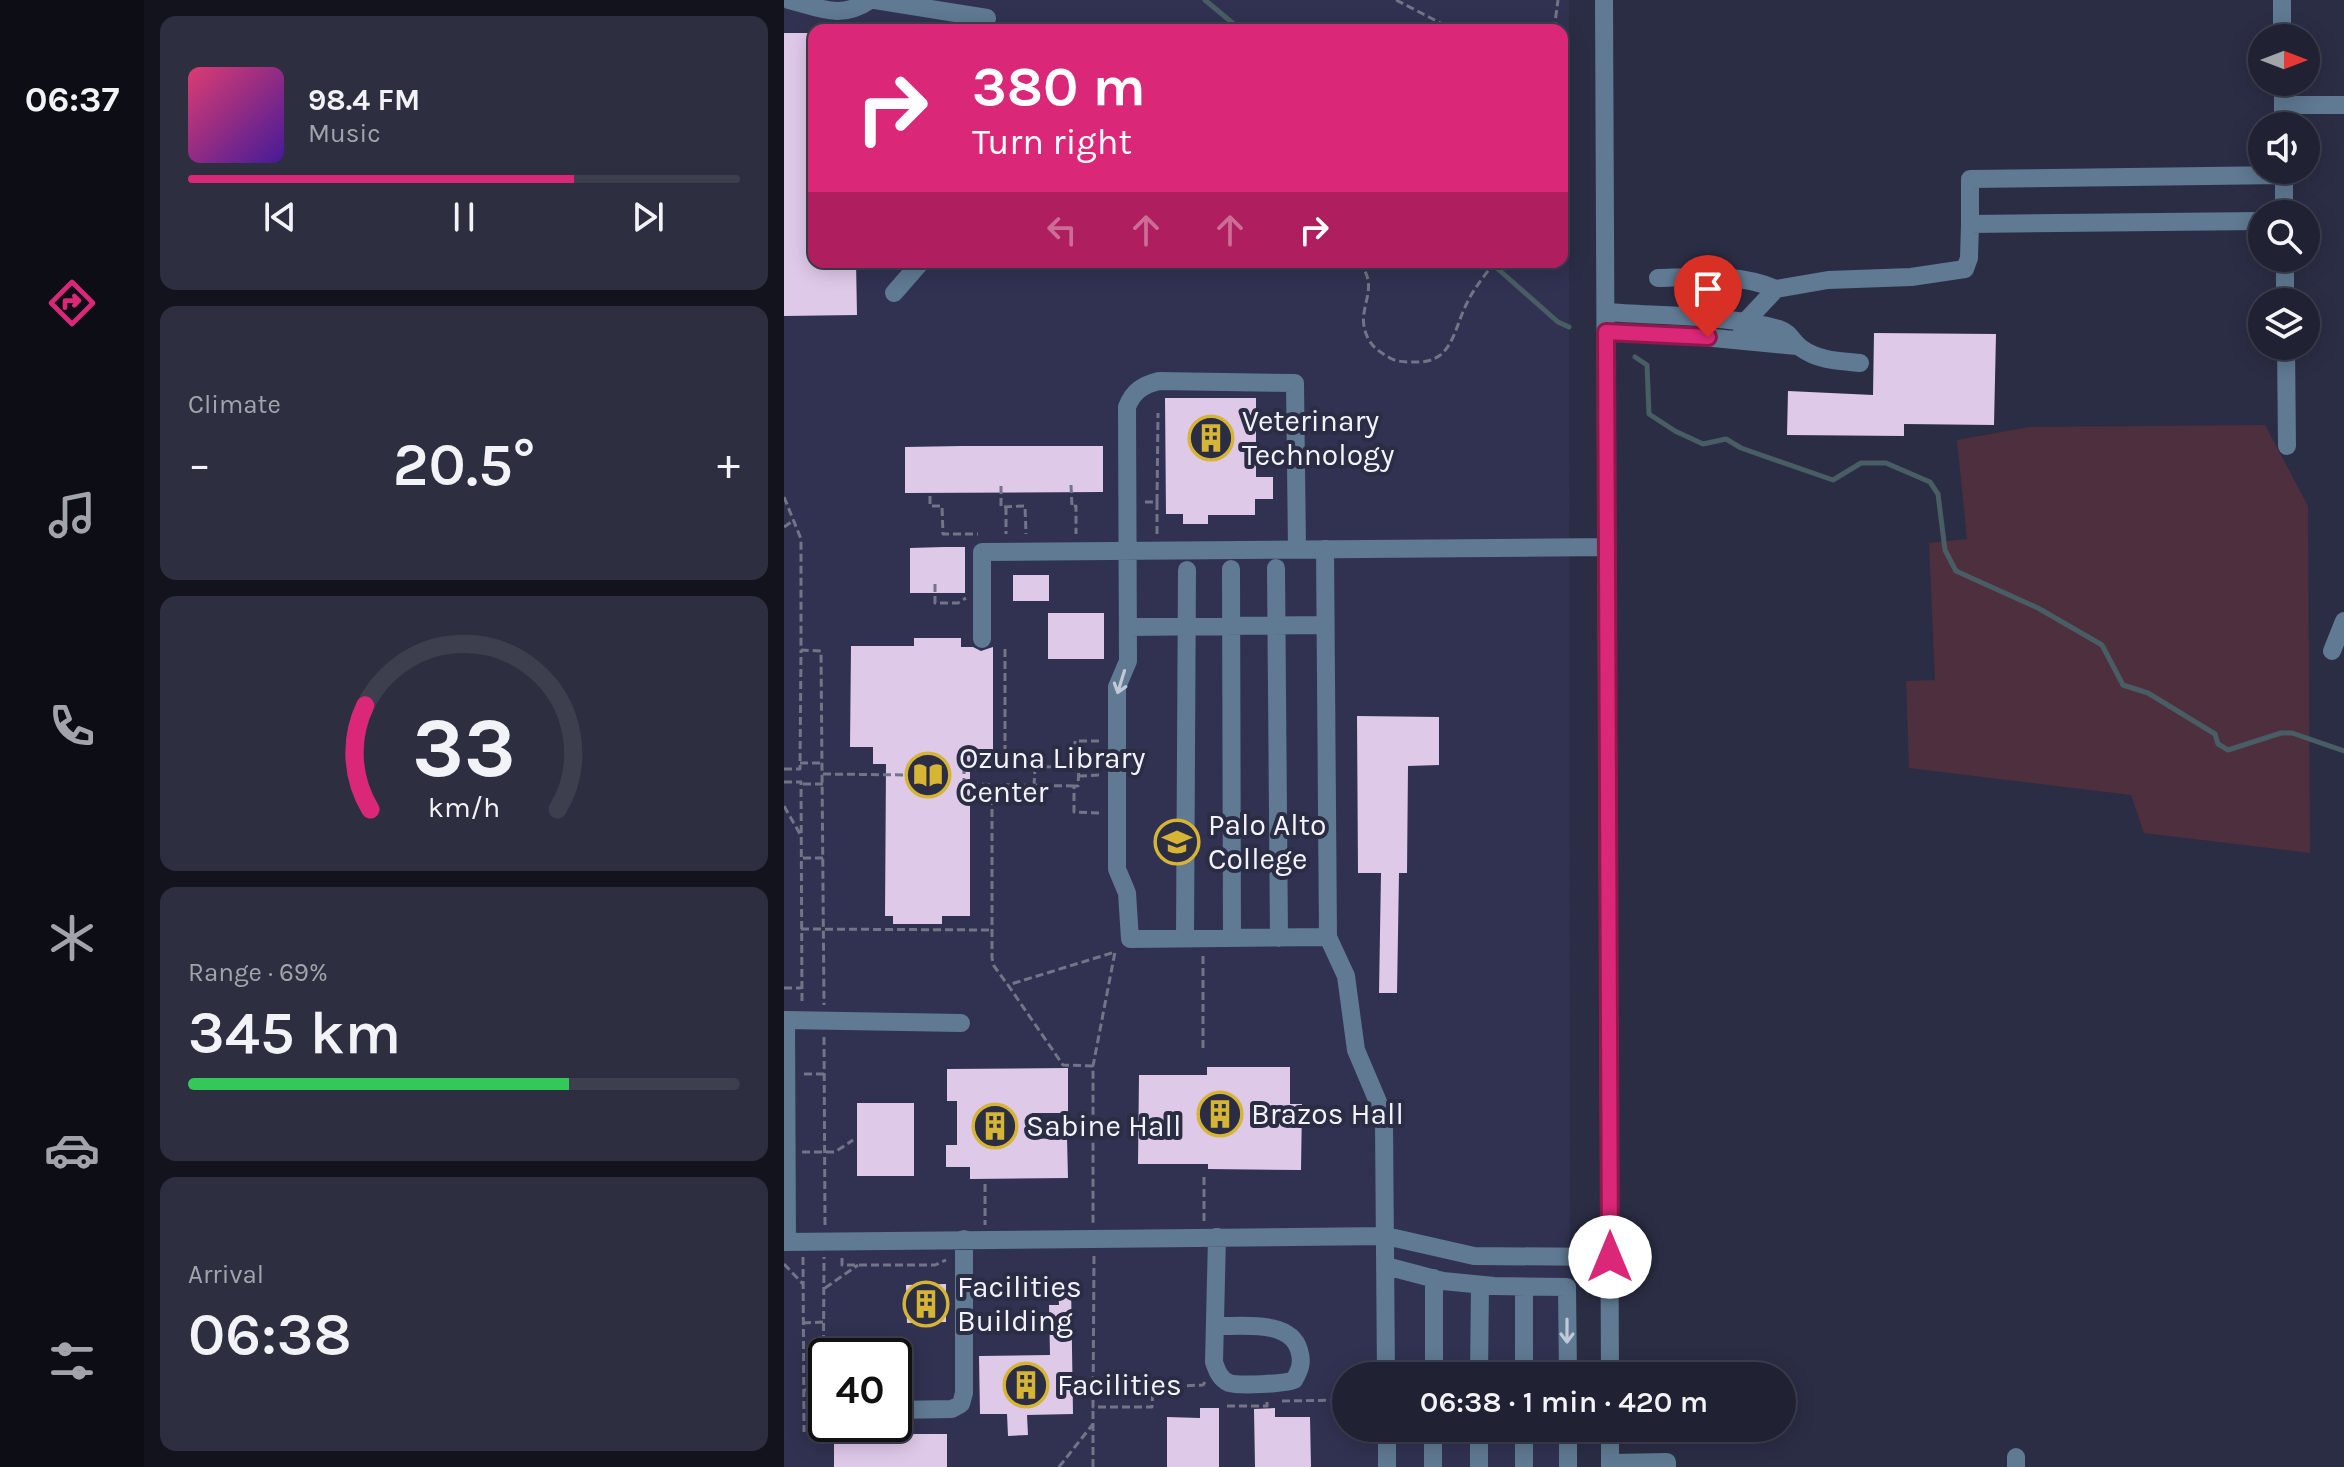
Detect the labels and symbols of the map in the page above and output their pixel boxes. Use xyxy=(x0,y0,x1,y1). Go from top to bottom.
north arrow xyxy=(2248,24,2320,96)
pin xyxy=(1674,255,1742,337)
place label: Veterinary Technology xyxy=(1242,403,1394,473)
building icon: Veterinary Technology xyxy=(1187,414,1235,462)
one-way arrow xyxy=(1113,669,1127,694)
place label: Ozuna Library Center xyxy=(959,740,1145,810)
library icon: Ozuna Library Center xyxy=(904,751,952,799)
place label: Palo Alto College xyxy=(1208,807,1326,877)
school or university icon: Palo Alto College xyxy=(1153,818,1201,866)
building icon: Brazos Hall xyxy=(1196,1090,1244,1138)
place label: Brazos Hall xyxy=(1251,1096,1404,1132)
building icon: Sabine Hall xyxy=(971,1102,1019,1150)
place label: Sabine Hall xyxy=(1026,1108,1181,1144)
position arrow xyxy=(1568,1215,1652,1299)
place label: Facilities Building xyxy=(957,1269,1082,1339)
building icon: Facilities Building xyxy=(902,1280,950,1328)
one-way arrow xyxy=(1559,1317,1575,1344)
speed limit sign: 40 xyxy=(808,1338,912,1442)
building icon: Facilities xyxy=(1002,1361,1050,1409)
place label: Facilities xyxy=(1057,1367,1182,1403)

